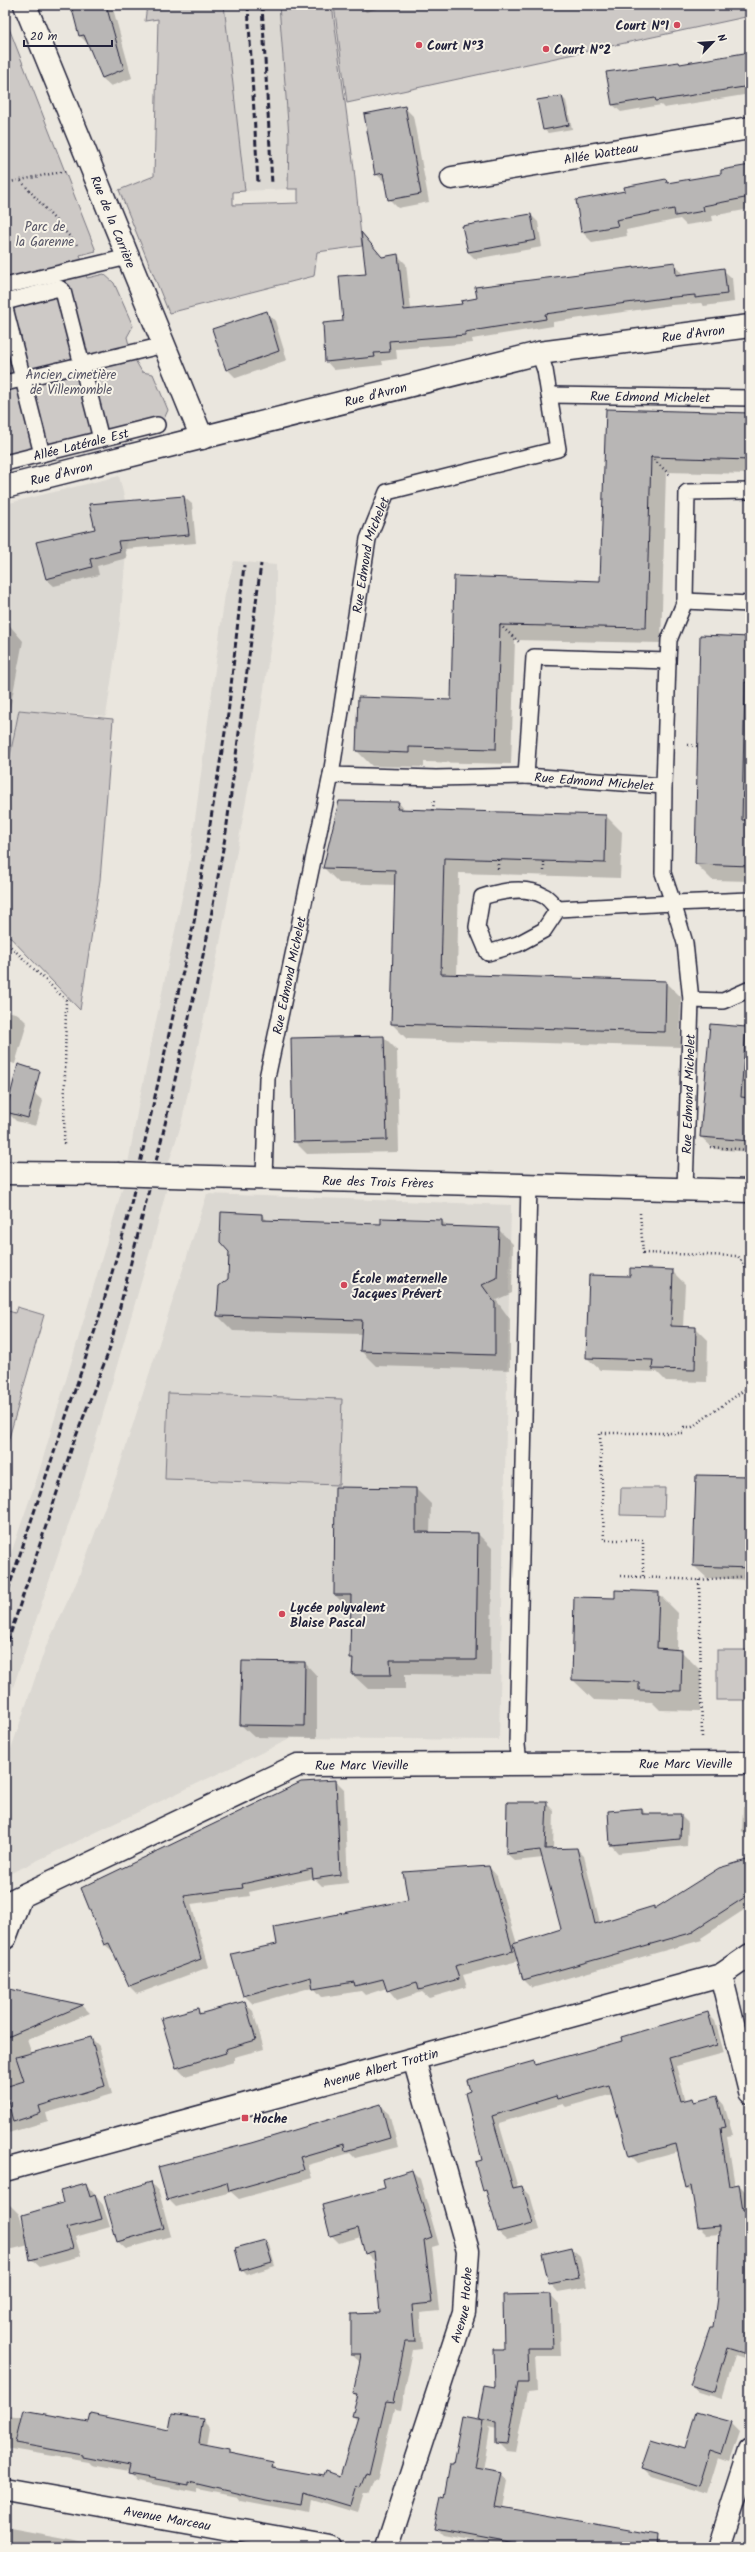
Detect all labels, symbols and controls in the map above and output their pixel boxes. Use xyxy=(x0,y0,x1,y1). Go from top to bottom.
place label: Court N°1 xyxy=(616,16,669,37)
marker: Court N°1 xyxy=(672,20,682,30)
scale bar xyxy=(24,22,112,48)
north arrow xyxy=(693,22,733,62)
text: 20 m xyxy=(30,27,58,46)
text: N xyxy=(712,31,731,45)
place label: Court N°3 xyxy=(427,36,484,57)
marker: Court N°3 xyxy=(414,40,424,50)
place label: Court N°2 xyxy=(554,40,612,61)
marker: Court N°2 xyxy=(541,44,551,54)
street label: Allée Watteau xyxy=(562,138,641,171)
street label: Rue de la Carrière xyxy=(84,173,141,272)
park label: Parc de la Garenne xyxy=(16,217,74,253)
street label: Rue d'Avron xyxy=(660,320,726,349)
park label: Ancien cimetière de Villemomble xyxy=(26,365,117,401)
street label: Rue d'Avron xyxy=(342,378,409,413)
street label: Rue Edmond Michelet xyxy=(590,387,711,409)
street label: Allée Latérale Est xyxy=(31,423,132,468)
street label: Rue d'Avron xyxy=(28,456,95,492)
street label: Rue Edmond Michelet xyxy=(347,493,396,615)
street label: Rue Edmond Michelet xyxy=(534,768,656,797)
street label: Rue Edmond Michelet xyxy=(267,914,313,1037)
street label: Rue Edmond Michelet xyxy=(677,1033,702,1154)
street label: Rue des Trois Frères xyxy=(322,1171,434,1195)
place label: École maternelle Jacques Prévert xyxy=(352,1269,448,1305)
marker: École maternelle Jacques Prévert xyxy=(339,1280,349,1290)
place label: Lycée polyvalent Blaise Pascal xyxy=(290,1598,386,1634)
marker: Lycée polyvalent Blaise Pascal xyxy=(277,1609,287,1619)
street label: Rue Marc Vieville xyxy=(639,1754,733,1775)
street label: Rue Marc Vieville xyxy=(315,1756,409,1777)
street label: Avenue Albert Trottin xyxy=(320,2043,441,2095)
place label: Hoche xyxy=(253,2109,288,2130)
marker: Hoche xyxy=(240,2113,250,2123)
street label: Avenue Hoche xyxy=(446,2266,479,2346)
street label: Avenue Marceau xyxy=(122,2501,213,2538)

